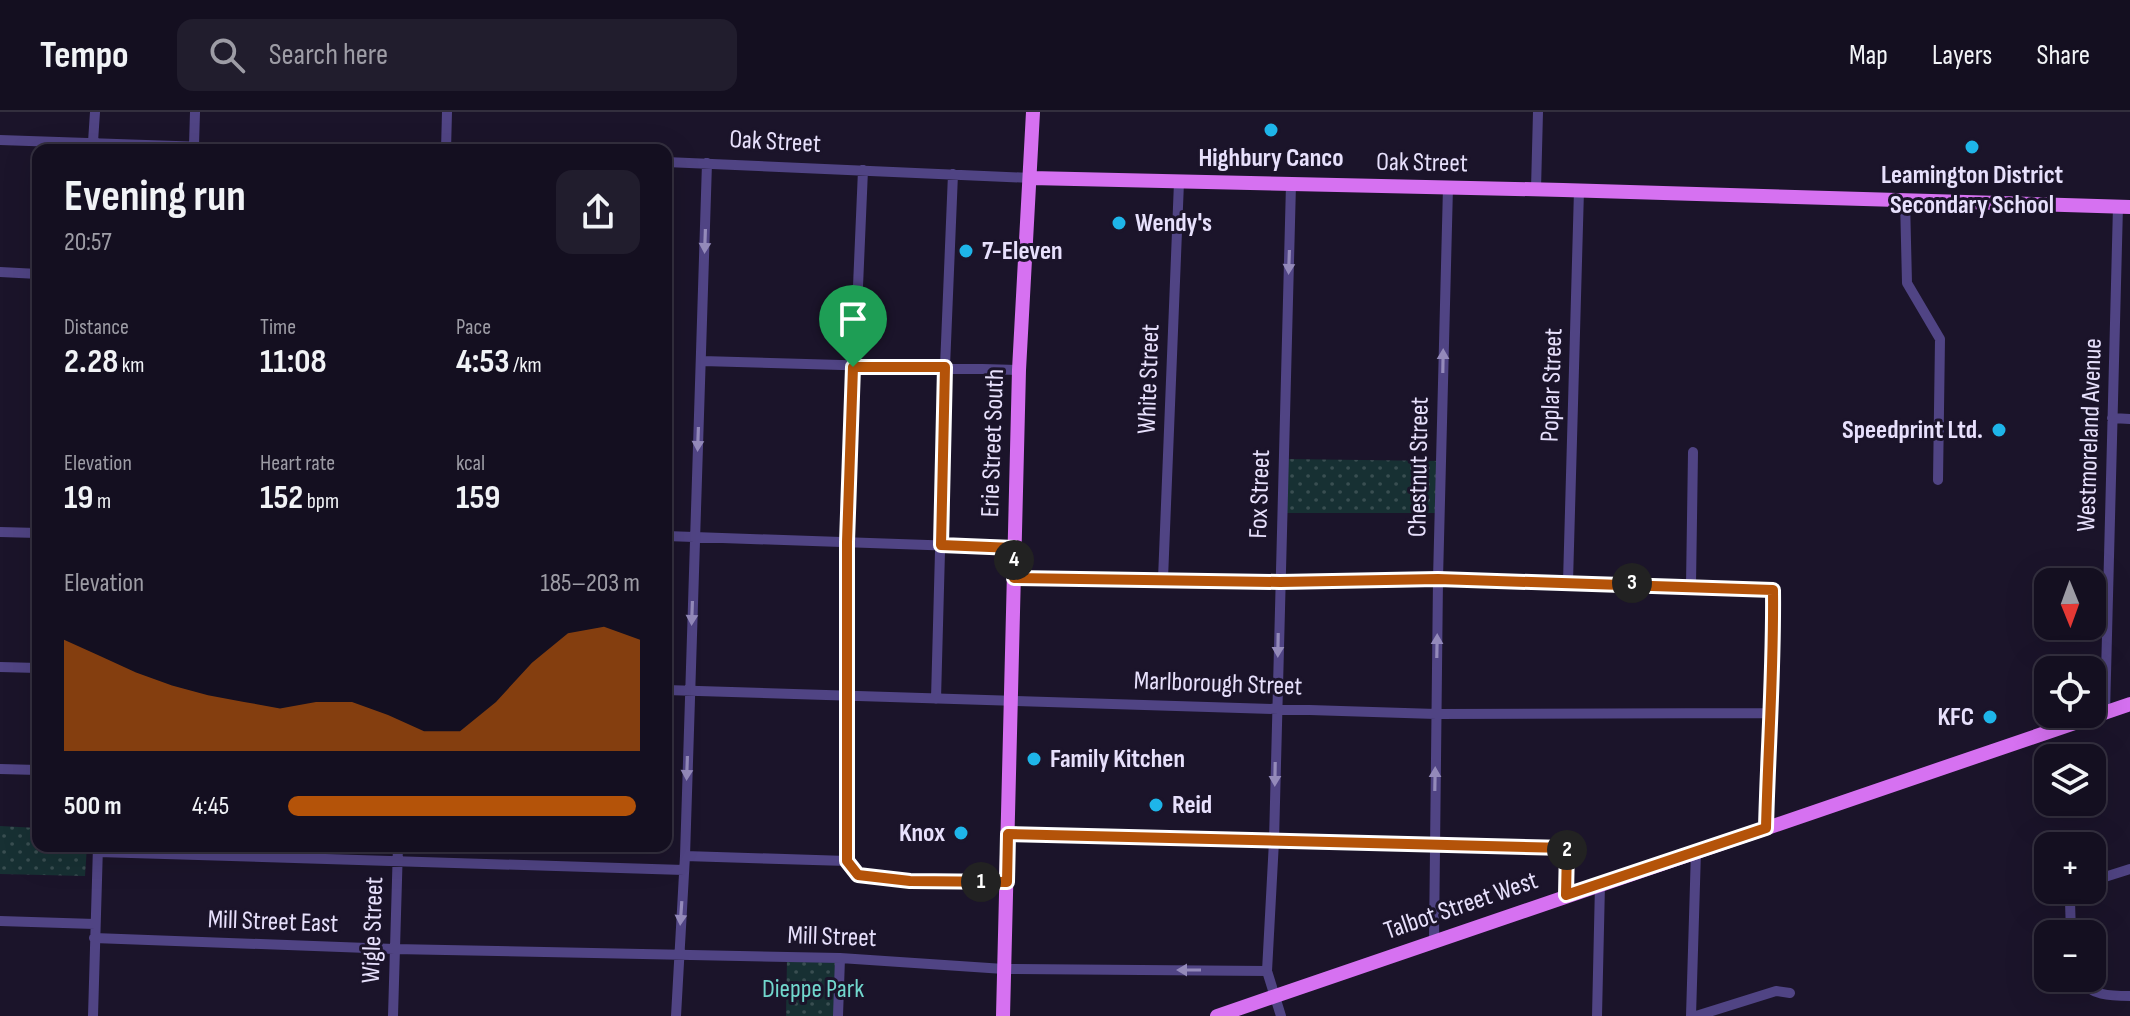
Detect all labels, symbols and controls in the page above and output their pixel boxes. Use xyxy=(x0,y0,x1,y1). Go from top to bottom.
search box xyxy=(177,19,737,91)
text: Tempo xyxy=(40,33,129,78)
icon: search xyxy=(205,33,249,77)
text: Search here xyxy=(269,37,388,73)
text: Map xyxy=(1849,39,1888,72)
text: Layers xyxy=(1932,39,1992,72)
text: Share xyxy=(2036,39,2090,72)
marker: Highbury Canco xyxy=(1262,121,1280,139)
street label: Oak Street xyxy=(728,124,822,160)
marker: Leamington District Secondary School xyxy=(1963,138,1981,156)
place label: Highbury Canco xyxy=(1198,143,1344,174)
street label: Oak Street xyxy=(1376,147,1468,179)
place label: Leamington District Secondary School xyxy=(1881,160,2064,221)
text: Evening run xyxy=(64,170,246,223)
button: share xyxy=(556,170,640,254)
place label: Wendy's xyxy=(1135,208,1212,239)
marker: Wendy's xyxy=(1110,214,1128,232)
text: 20:57 xyxy=(64,227,112,258)
one-way arrow xyxy=(698,229,711,254)
place label: 7-Eleven xyxy=(982,236,1063,267)
marker: 7-Eleven xyxy=(957,242,975,260)
one-way arrow xyxy=(1282,250,1295,275)
pin xyxy=(819,285,887,367)
icon: arrive xyxy=(831,297,875,341)
text: Distance xyxy=(64,314,129,341)
text: Time xyxy=(260,314,296,341)
text: Pace xyxy=(456,314,491,341)
street label: White Street xyxy=(1132,323,1166,435)
street label: Poplar Street xyxy=(1535,328,1569,442)
street label: Westmoreland Avenue xyxy=(2071,338,2109,532)
text: 2.28 xyxy=(64,341,118,382)
text: 11:08 xyxy=(260,341,327,382)
text: 4:53 xyxy=(456,341,510,382)
one-way arrow xyxy=(1437,348,1450,373)
text: km xyxy=(118,352,144,379)
text: /km xyxy=(510,352,542,379)
street label: Erie Street South xyxy=(975,368,1011,518)
street label: Chestnut Street xyxy=(1402,396,1436,537)
place label: Speedprint Ltd. xyxy=(1842,415,1983,446)
marker: Speedprint Ltd. xyxy=(1990,421,2008,439)
one-way arrow xyxy=(692,427,705,452)
street label: Fox Street xyxy=(1243,449,1277,539)
text: Elevation xyxy=(64,450,132,477)
text: Heart rate xyxy=(260,450,335,477)
text: kcal xyxy=(456,450,485,477)
text: 19 xyxy=(64,477,93,518)
text: 152 xyxy=(260,477,303,518)
text: 159 xyxy=(456,477,500,518)
text: m xyxy=(93,488,111,515)
text: bpm xyxy=(303,488,339,515)
pin: 4 xyxy=(994,540,1034,580)
text: 4 xyxy=(1009,546,1019,573)
pin: 3 xyxy=(1612,563,1652,603)
text: Elevation xyxy=(64,568,144,599)
text: 185–203 m xyxy=(541,568,640,599)
north arrow xyxy=(2034,568,2106,640)
map controls xyxy=(2034,568,2106,992)
text: 3 xyxy=(1627,569,1637,596)
one-way arrow xyxy=(685,601,698,626)
one-way arrow xyxy=(1272,633,1285,658)
one-way arrow xyxy=(1431,633,1443,658)
button: locate xyxy=(2034,656,2106,728)
street label: Marlborough Street xyxy=(1133,666,1303,702)
place label: KFC xyxy=(1937,702,1974,733)
marker: KFC xyxy=(1981,708,1999,726)
place label: Family Kitchen xyxy=(1050,744,1185,775)
button: layers xyxy=(2034,744,2106,816)
marker: Family Kitchen xyxy=(1025,750,1043,768)
one-way arrow xyxy=(681,756,693,781)
one-way arrow xyxy=(1269,762,1282,787)
one-way arrow xyxy=(1429,766,1442,791)
place label: Reid xyxy=(1172,790,1212,821)
text: 500 m xyxy=(64,791,121,822)
text: 4:45 xyxy=(192,791,229,822)
marker: Reid xyxy=(1147,796,1165,814)
place label: Knox xyxy=(899,818,945,849)
marker: Knox xyxy=(952,824,970,842)
pin: 2 xyxy=(1547,830,1587,870)
button: + xyxy=(2034,832,2106,904)
text: 2 xyxy=(1562,836,1572,863)
pin: 1 xyxy=(961,862,1001,902)
street label: Talbot Street West xyxy=(1380,865,1542,947)
text: 1 xyxy=(977,868,985,895)
street label: Wigle Street xyxy=(356,876,390,984)
one-way arrow xyxy=(674,901,687,926)
street label: Mill Street East xyxy=(207,904,339,940)
street label: Mill Street xyxy=(787,920,877,954)
button: − xyxy=(2034,920,2106,992)
one-way arrow xyxy=(1176,964,1201,976)
park label: Dieppe Park xyxy=(762,974,864,1005)

